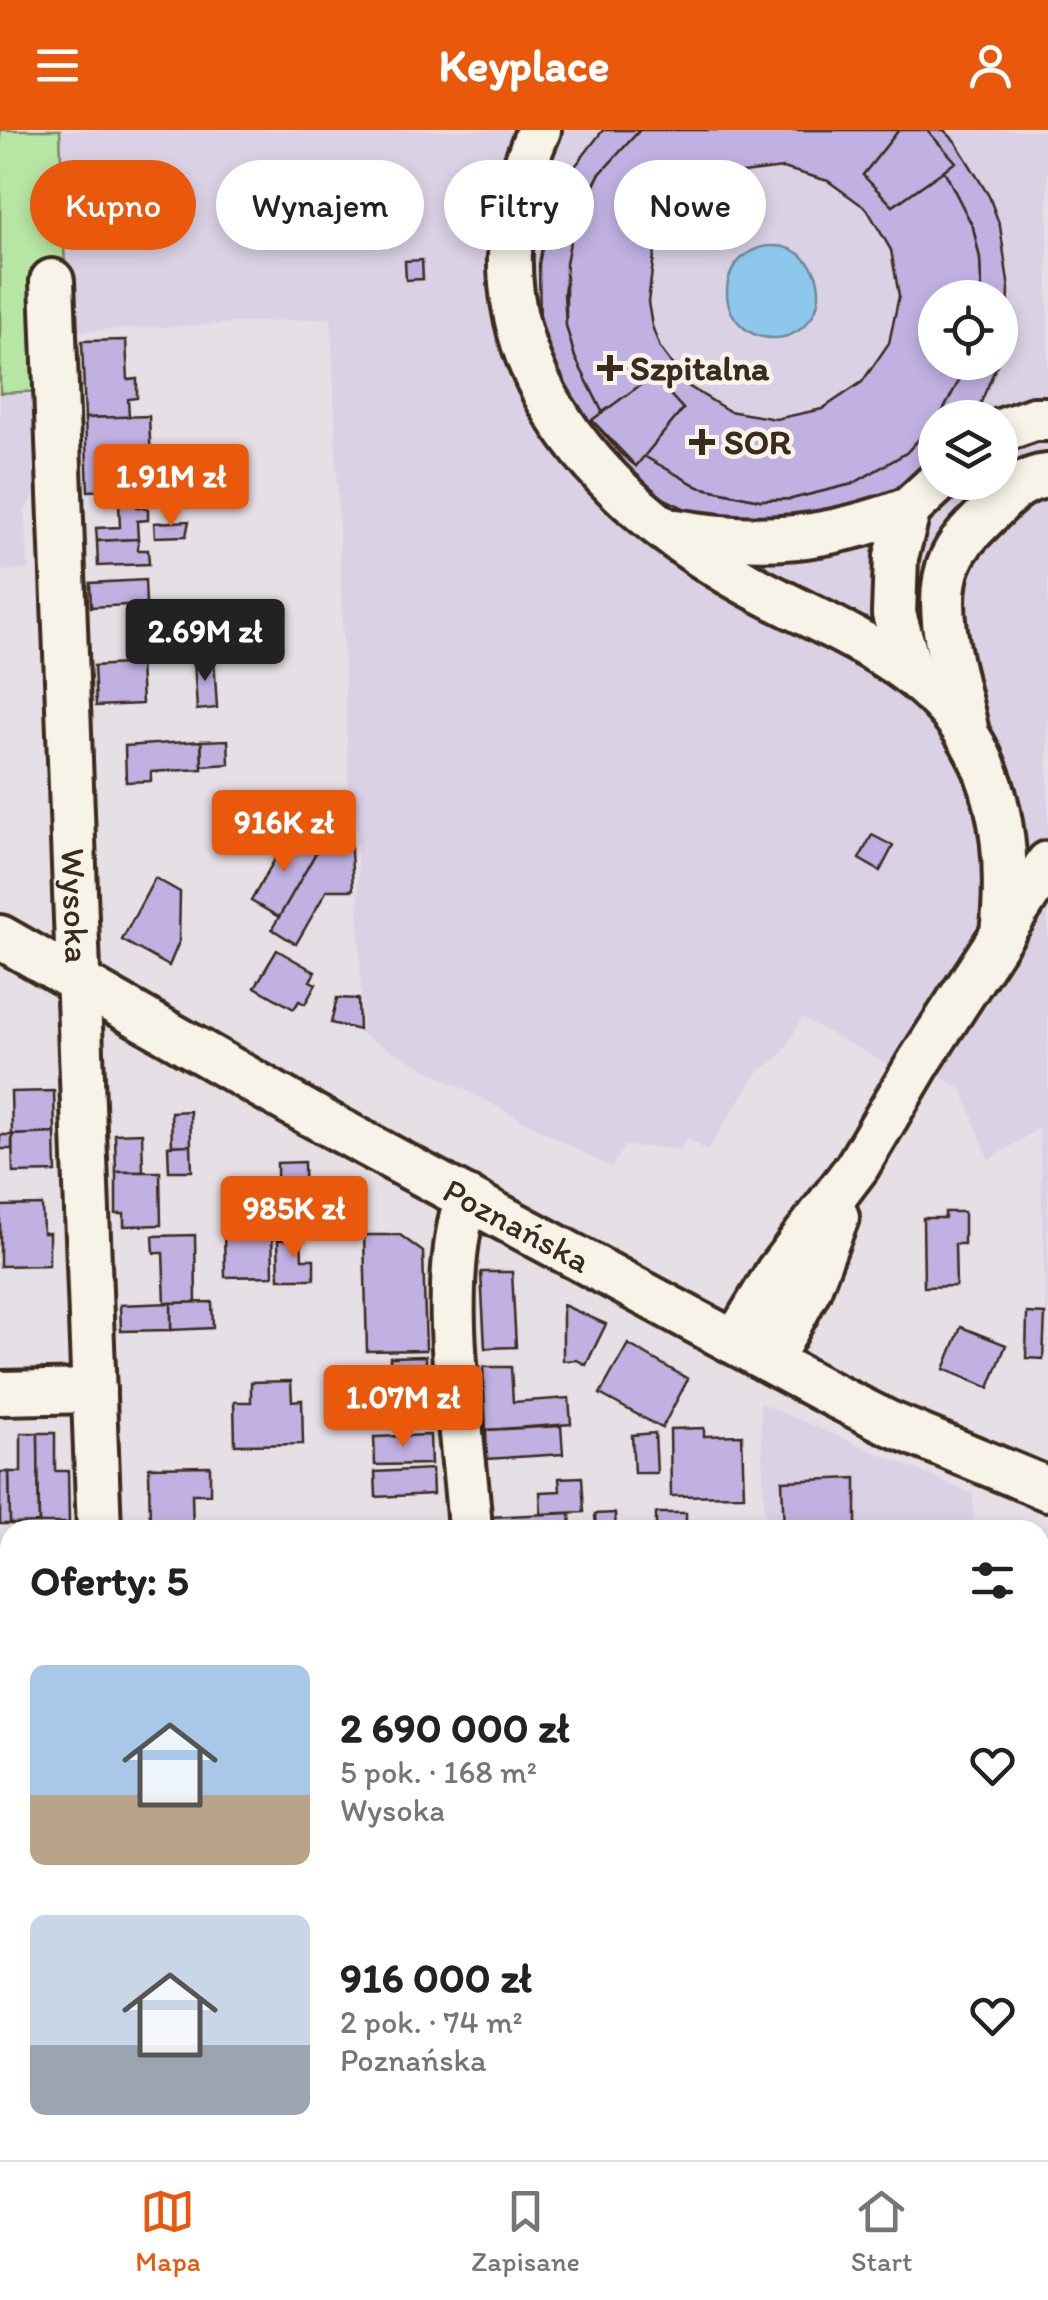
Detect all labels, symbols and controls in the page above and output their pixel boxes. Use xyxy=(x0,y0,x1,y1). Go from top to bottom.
icon: menu xyxy=(30,38,85,93)
text: Keyplace xyxy=(439,38,609,92)
icon: person xyxy=(963,38,1018,93)
chip: Kupno xyxy=(30,160,196,250)
chip: Wynajem xyxy=(216,160,424,250)
chip: Filtry xyxy=(444,160,594,250)
chip: Nowe xyxy=(614,160,766,250)
map controls xyxy=(918,280,1018,500)
button: locate xyxy=(918,280,1018,380)
place label: Szpitalna xyxy=(630,347,770,389)
marker: Szpitalna xyxy=(599,357,621,379)
button: layers xyxy=(918,400,1018,500)
place label: SOR xyxy=(724,421,791,463)
marker: SOR xyxy=(689,429,715,455)
pin: 1.91M zł xyxy=(68,444,274,529)
text: 1.91M zł xyxy=(116,457,226,495)
pin: 2.69M zł xyxy=(102,599,308,684)
text: 2.69M zł xyxy=(148,612,262,650)
pin: 916K zł xyxy=(192,790,376,875)
text: 916K zł xyxy=(234,803,334,841)
street label: Wysoka xyxy=(52,847,99,964)
street label: Poznańska xyxy=(436,1169,598,1282)
pin: 985K zł xyxy=(202,1176,386,1261)
text: 985K zł xyxy=(243,1189,345,1227)
pin: 1.07M zł xyxy=(300,1365,506,1450)
text: 1.07M zł xyxy=(346,1378,460,1416)
icon: filters xyxy=(965,1553,1020,1608)
text: Oferty: 5 xyxy=(30,1555,189,1606)
text: 2 690 000 zł xyxy=(340,1702,570,1753)
icon: home xyxy=(110,1705,230,1825)
icon: heart xyxy=(965,1738,1020,1793)
text: 5 pok. · 168 m² xyxy=(340,1753,537,1791)
text: Wysoka xyxy=(340,1791,445,1829)
text: 916 000 zł xyxy=(340,1952,532,2003)
icon: home xyxy=(110,1955,230,2075)
icon: heart xyxy=(965,1988,1020,2043)
text: 2 pok. · 74 m² xyxy=(340,2003,523,2041)
text: Poznańska xyxy=(340,2041,487,2079)
tab: Mapa xyxy=(135,2184,201,2278)
tab: Zapisane xyxy=(471,2184,580,2278)
tab: Start xyxy=(851,2184,913,2278)

